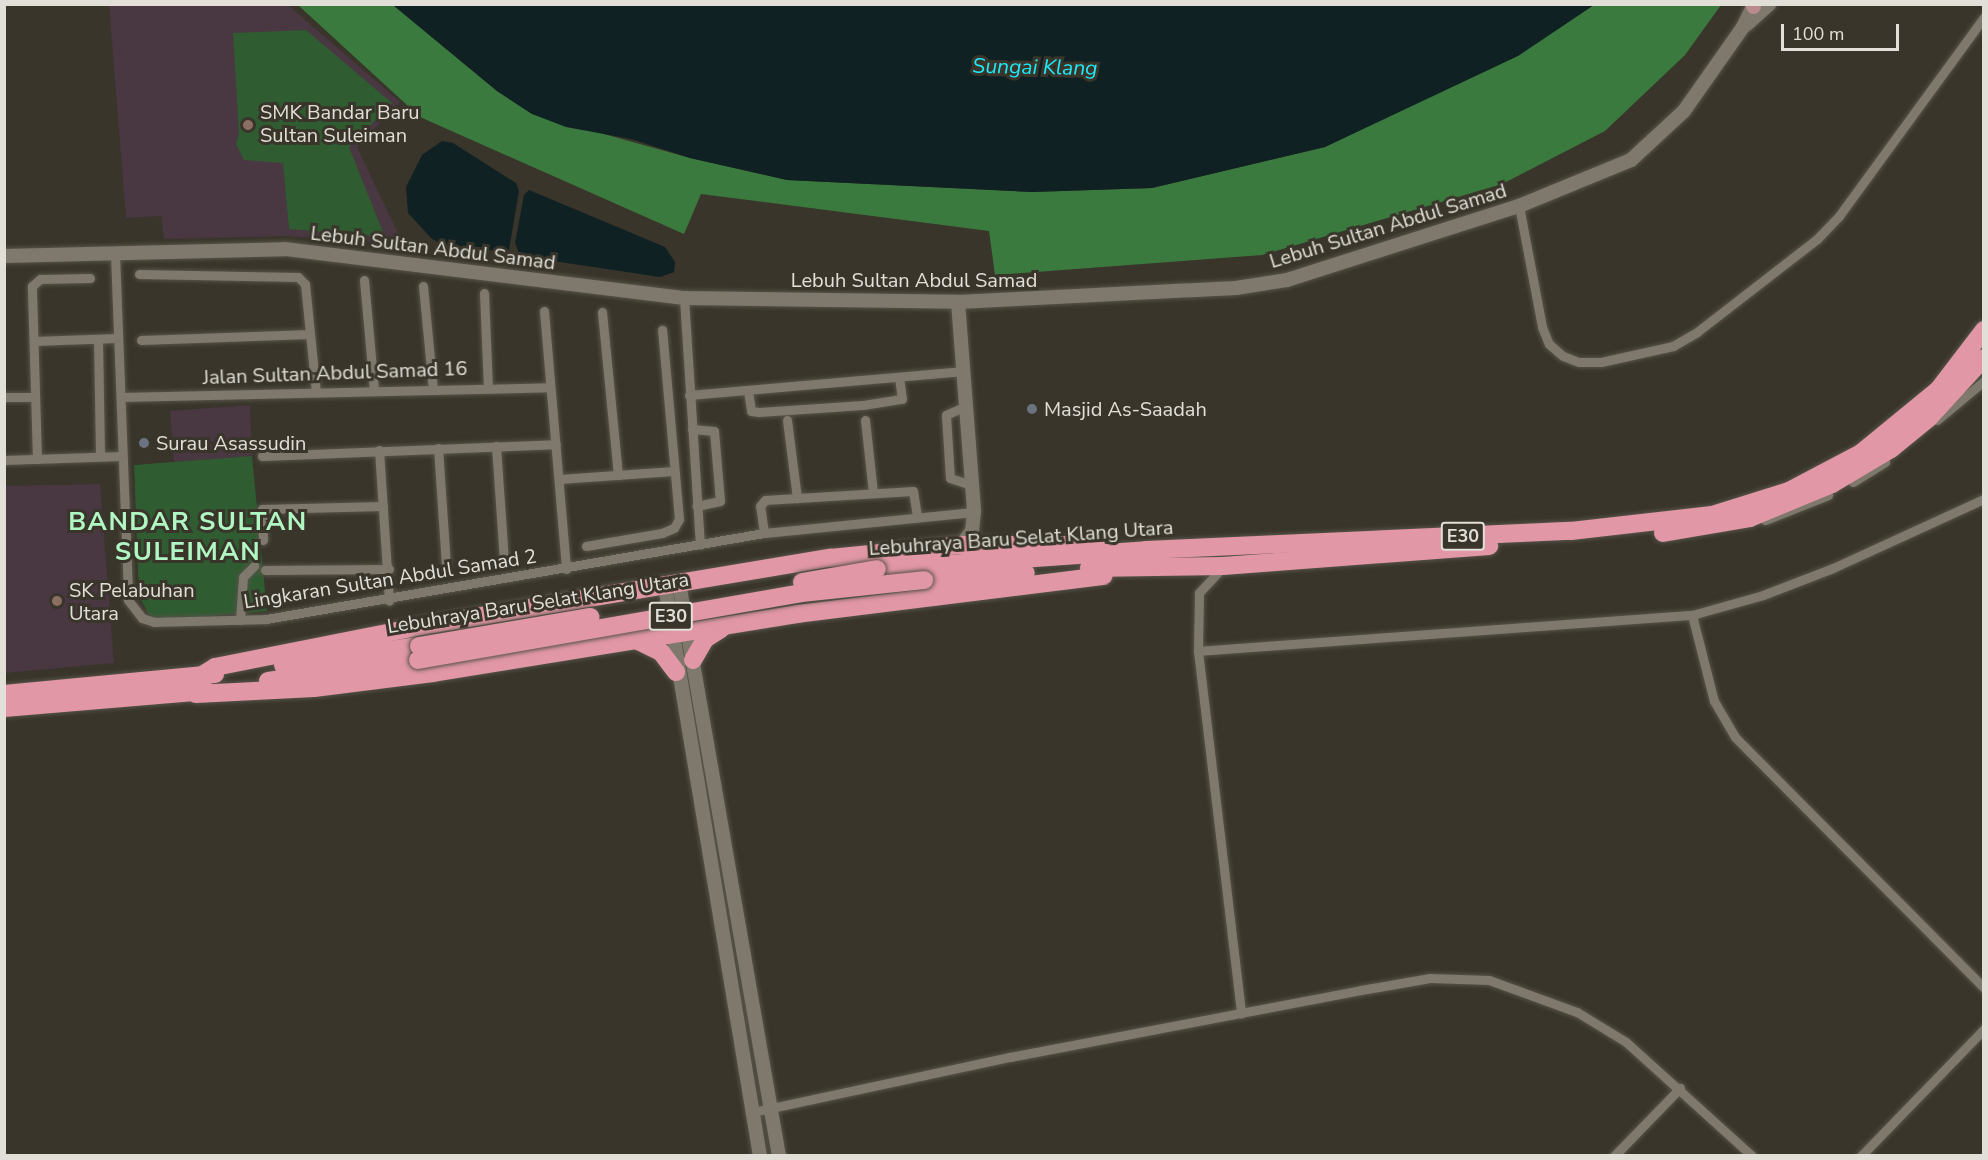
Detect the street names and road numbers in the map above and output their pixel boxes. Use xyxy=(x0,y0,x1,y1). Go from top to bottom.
street label: Lebuh Sultan Abdul Samad xyxy=(1267,178,1509,274)
street label: Lebuh Sultan Abdul Samad xyxy=(309,221,557,275)
street label: Lebuh Sultan Abdul Samad xyxy=(791,268,1037,292)
street label: Jalan Sultan Abdul Samad 16 xyxy=(202,356,468,390)
street label: Lebuhraya Baru Selat Klang Utara xyxy=(868,515,1174,561)
road number: E30 xyxy=(1440,521,1486,551)
street label: Lingkaran Sultan Abdul Samad 2 xyxy=(242,544,538,614)
street label: Lebuhraya Baru Selat Klang Utara xyxy=(385,567,691,639)
road number: E30 xyxy=(648,601,694,631)

